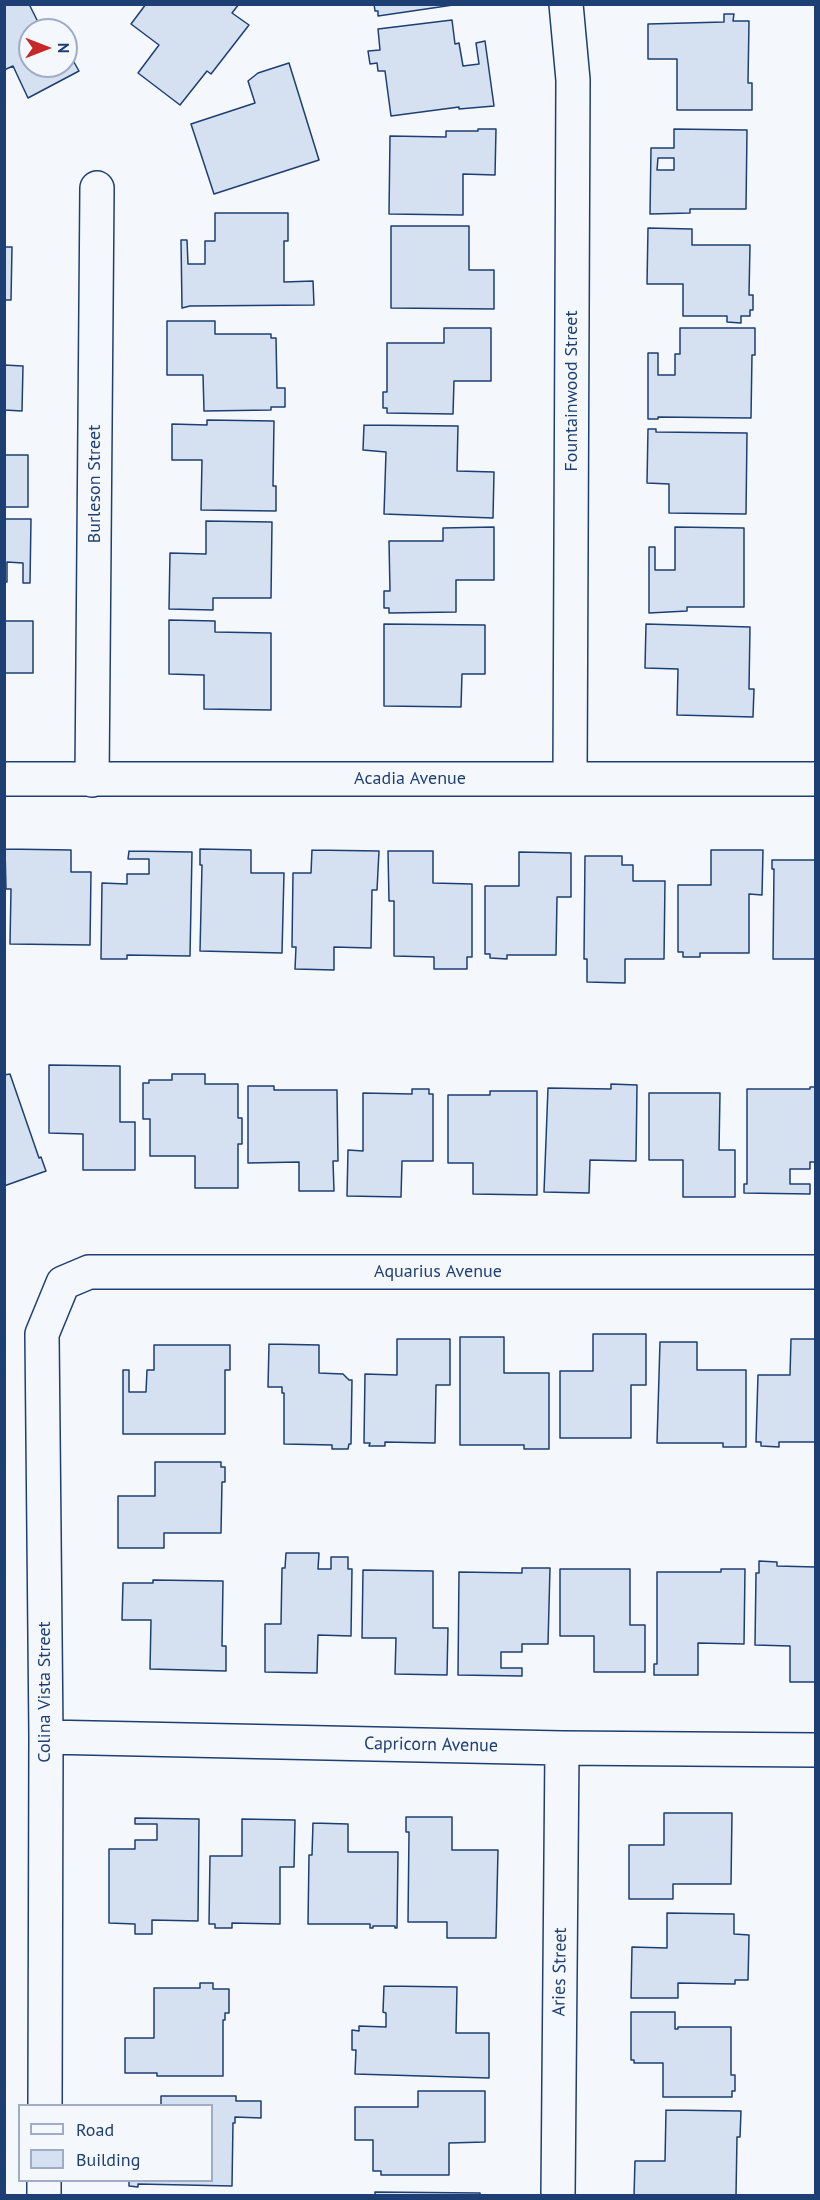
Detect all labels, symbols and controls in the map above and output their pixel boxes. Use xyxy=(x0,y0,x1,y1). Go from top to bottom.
north arrow xyxy=(18,18,78,78)
text: N xyxy=(54,43,74,53)
street label: Fountainwood Street xyxy=(561,311,583,471)
street label: Burleson Street xyxy=(84,425,106,543)
street label: Acadia Avenue xyxy=(354,768,466,790)
street label: Aquarius Avenue xyxy=(374,1261,502,1283)
street label: Colina Vista Street xyxy=(34,1621,56,1763)
street label: Capricorn Avenue xyxy=(364,1733,498,1757)
street label: Aries Street xyxy=(548,1927,572,2017)
legend xyxy=(18,2104,213,2182)
text: Road xyxy=(76,2118,114,2141)
text: Building xyxy=(76,2148,140,2171)

